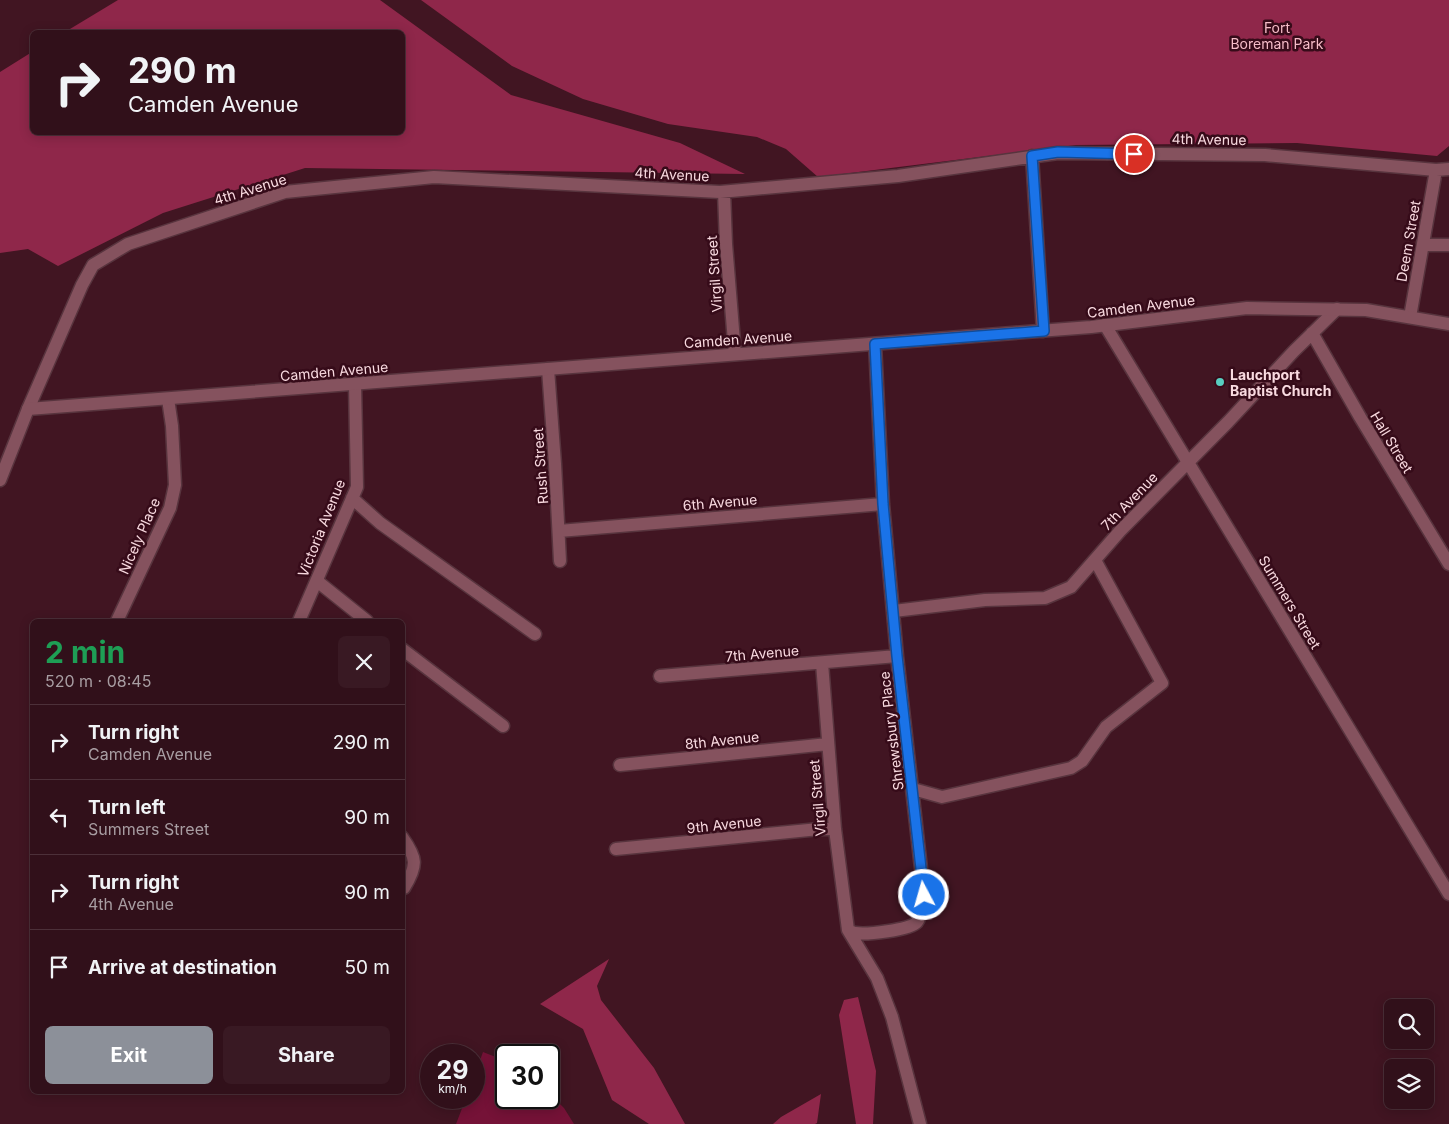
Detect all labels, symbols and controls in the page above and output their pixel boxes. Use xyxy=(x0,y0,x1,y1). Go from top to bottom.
park label: Fort Boreman Park xyxy=(1230,19,1324,52)
text: 290 m xyxy=(128,49,237,91)
icon: right xyxy=(45,50,110,115)
text: Camden Avenue xyxy=(128,91,298,117)
street label: 4th Avenue xyxy=(1171,130,1247,148)
pin xyxy=(1113,133,1155,175)
icon: arrive xyxy=(1120,140,1148,168)
street label: 4th Avenue xyxy=(634,164,710,184)
street label: 4th Avenue xyxy=(212,170,288,208)
street label: Deem Street xyxy=(1392,199,1424,283)
street label: Virgil Street xyxy=(703,235,725,313)
street label: Camden Avenue xyxy=(1086,291,1196,321)
street label: Camden Avenue xyxy=(683,327,793,351)
street label: Camden Avenue xyxy=(279,358,389,384)
place label: Lauchport Baptist Church xyxy=(1230,366,1332,399)
marker: Lauchport Baptist Church xyxy=(1214,376,1226,388)
street label: Hall Street xyxy=(1367,408,1417,476)
street label: Rush Street xyxy=(529,427,551,505)
street label: 7th Avenue xyxy=(1097,469,1161,533)
street label: Victoria Avenue xyxy=(294,477,348,579)
street label: 6th Avenue xyxy=(682,490,758,514)
street label: Nicely Place xyxy=(115,495,163,577)
street label: Summers Street xyxy=(1255,552,1325,652)
text: 2 min xyxy=(45,634,125,670)
button: close xyxy=(338,636,390,688)
street label: 7th Avenue xyxy=(724,641,800,665)
text: 520 m · 08:45 xyxy=(45,671,151,691)
street label: Shrewsbury Place xyxy=(875,671,907,791)
text: Turn right xyxy=(88,721,179,744)
icon: right xyxy=(45,728,73,756)
street label: 8th Avenue xyxy=(684,728,760,752)
text: 290 m xyxy=(333,731,390,754)
text: Camden Avenue xyxy=(88,744,212,764)
street label: Virgil Street xyxy=(805,759,829,837)
text: Turn left xyxy=(88,796,166,819)
icon: left xyxy=(45,803,73,831)
text: 90 m xyxy=(344,806,390,829)
street label: 9th Avenue xyxy=(686,812,762,836)
text: Summers Street xyxy=(88,819,209,839)
position arrow xyxy=(897,868,949,920)
text: Turn right xyxy=(88,871,179,894)
icon: right xyxy=(45,878,73,906)
text: 90 m xyxy=(344,881,390,904)
text: 4th Avenue xyxy=(88,894,174,914)
icon: arrive xyxy=(45,953,73,981)
text: Arrive at destination xyxy=(88,956,277,979)
text: 50 m xyxy=(344,956,390,979)
map controls xyxy=(1384,999,1434,1109)
button: search xyxy=(1384,999,1434,1049)
button: Exit xyxy=(45,1026,213,1084)
button: Share xyxy=(223,1026,390,1084)
speed limit sign: 30 xyxy=(495,1044,560,1109)
text: 29 xyxy=(437,1055,468,1085)
button: layers xyxy=(1384,1059,1434,1109)
text: km/h xyxy=(438,1081,467,1096)

